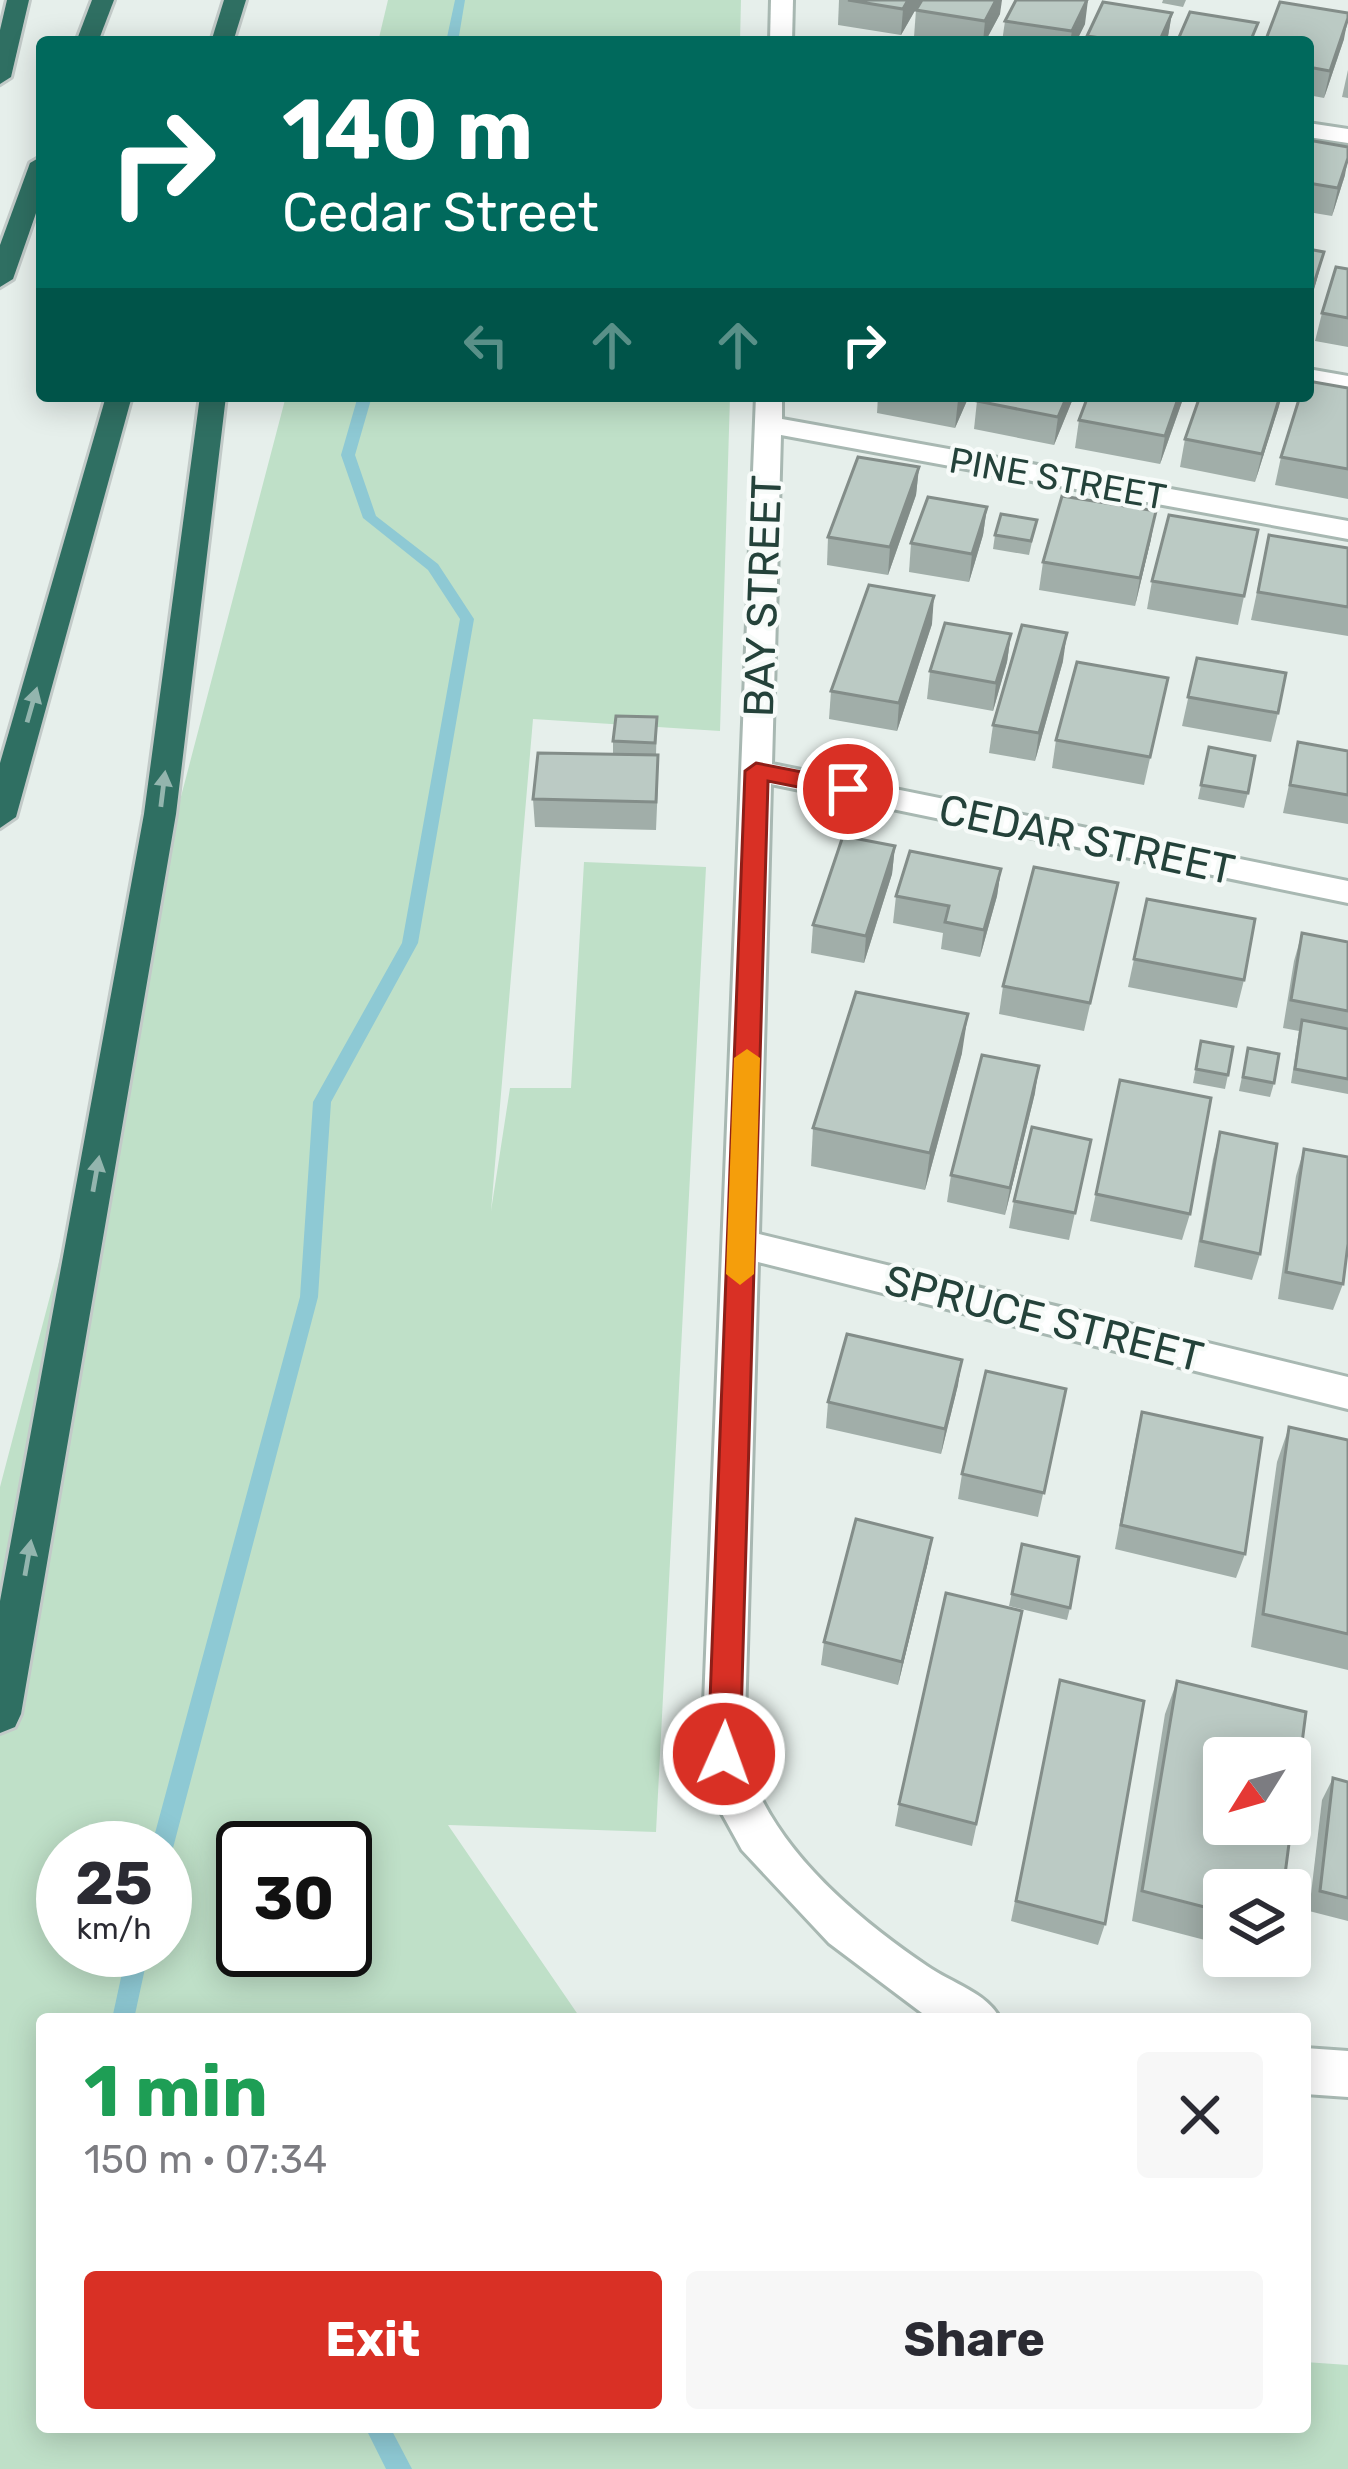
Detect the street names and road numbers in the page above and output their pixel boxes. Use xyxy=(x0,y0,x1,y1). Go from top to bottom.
street label: PINE STREET xyxy=(946,438,1170,519)
street label: BAY STREET xyxy=(734,474,792,718)
street label: CEDAR STREET xyxy=(935,784,1239,896)
street label: SPRUCE STREET xyxy=(879,1255,1208,1383)

